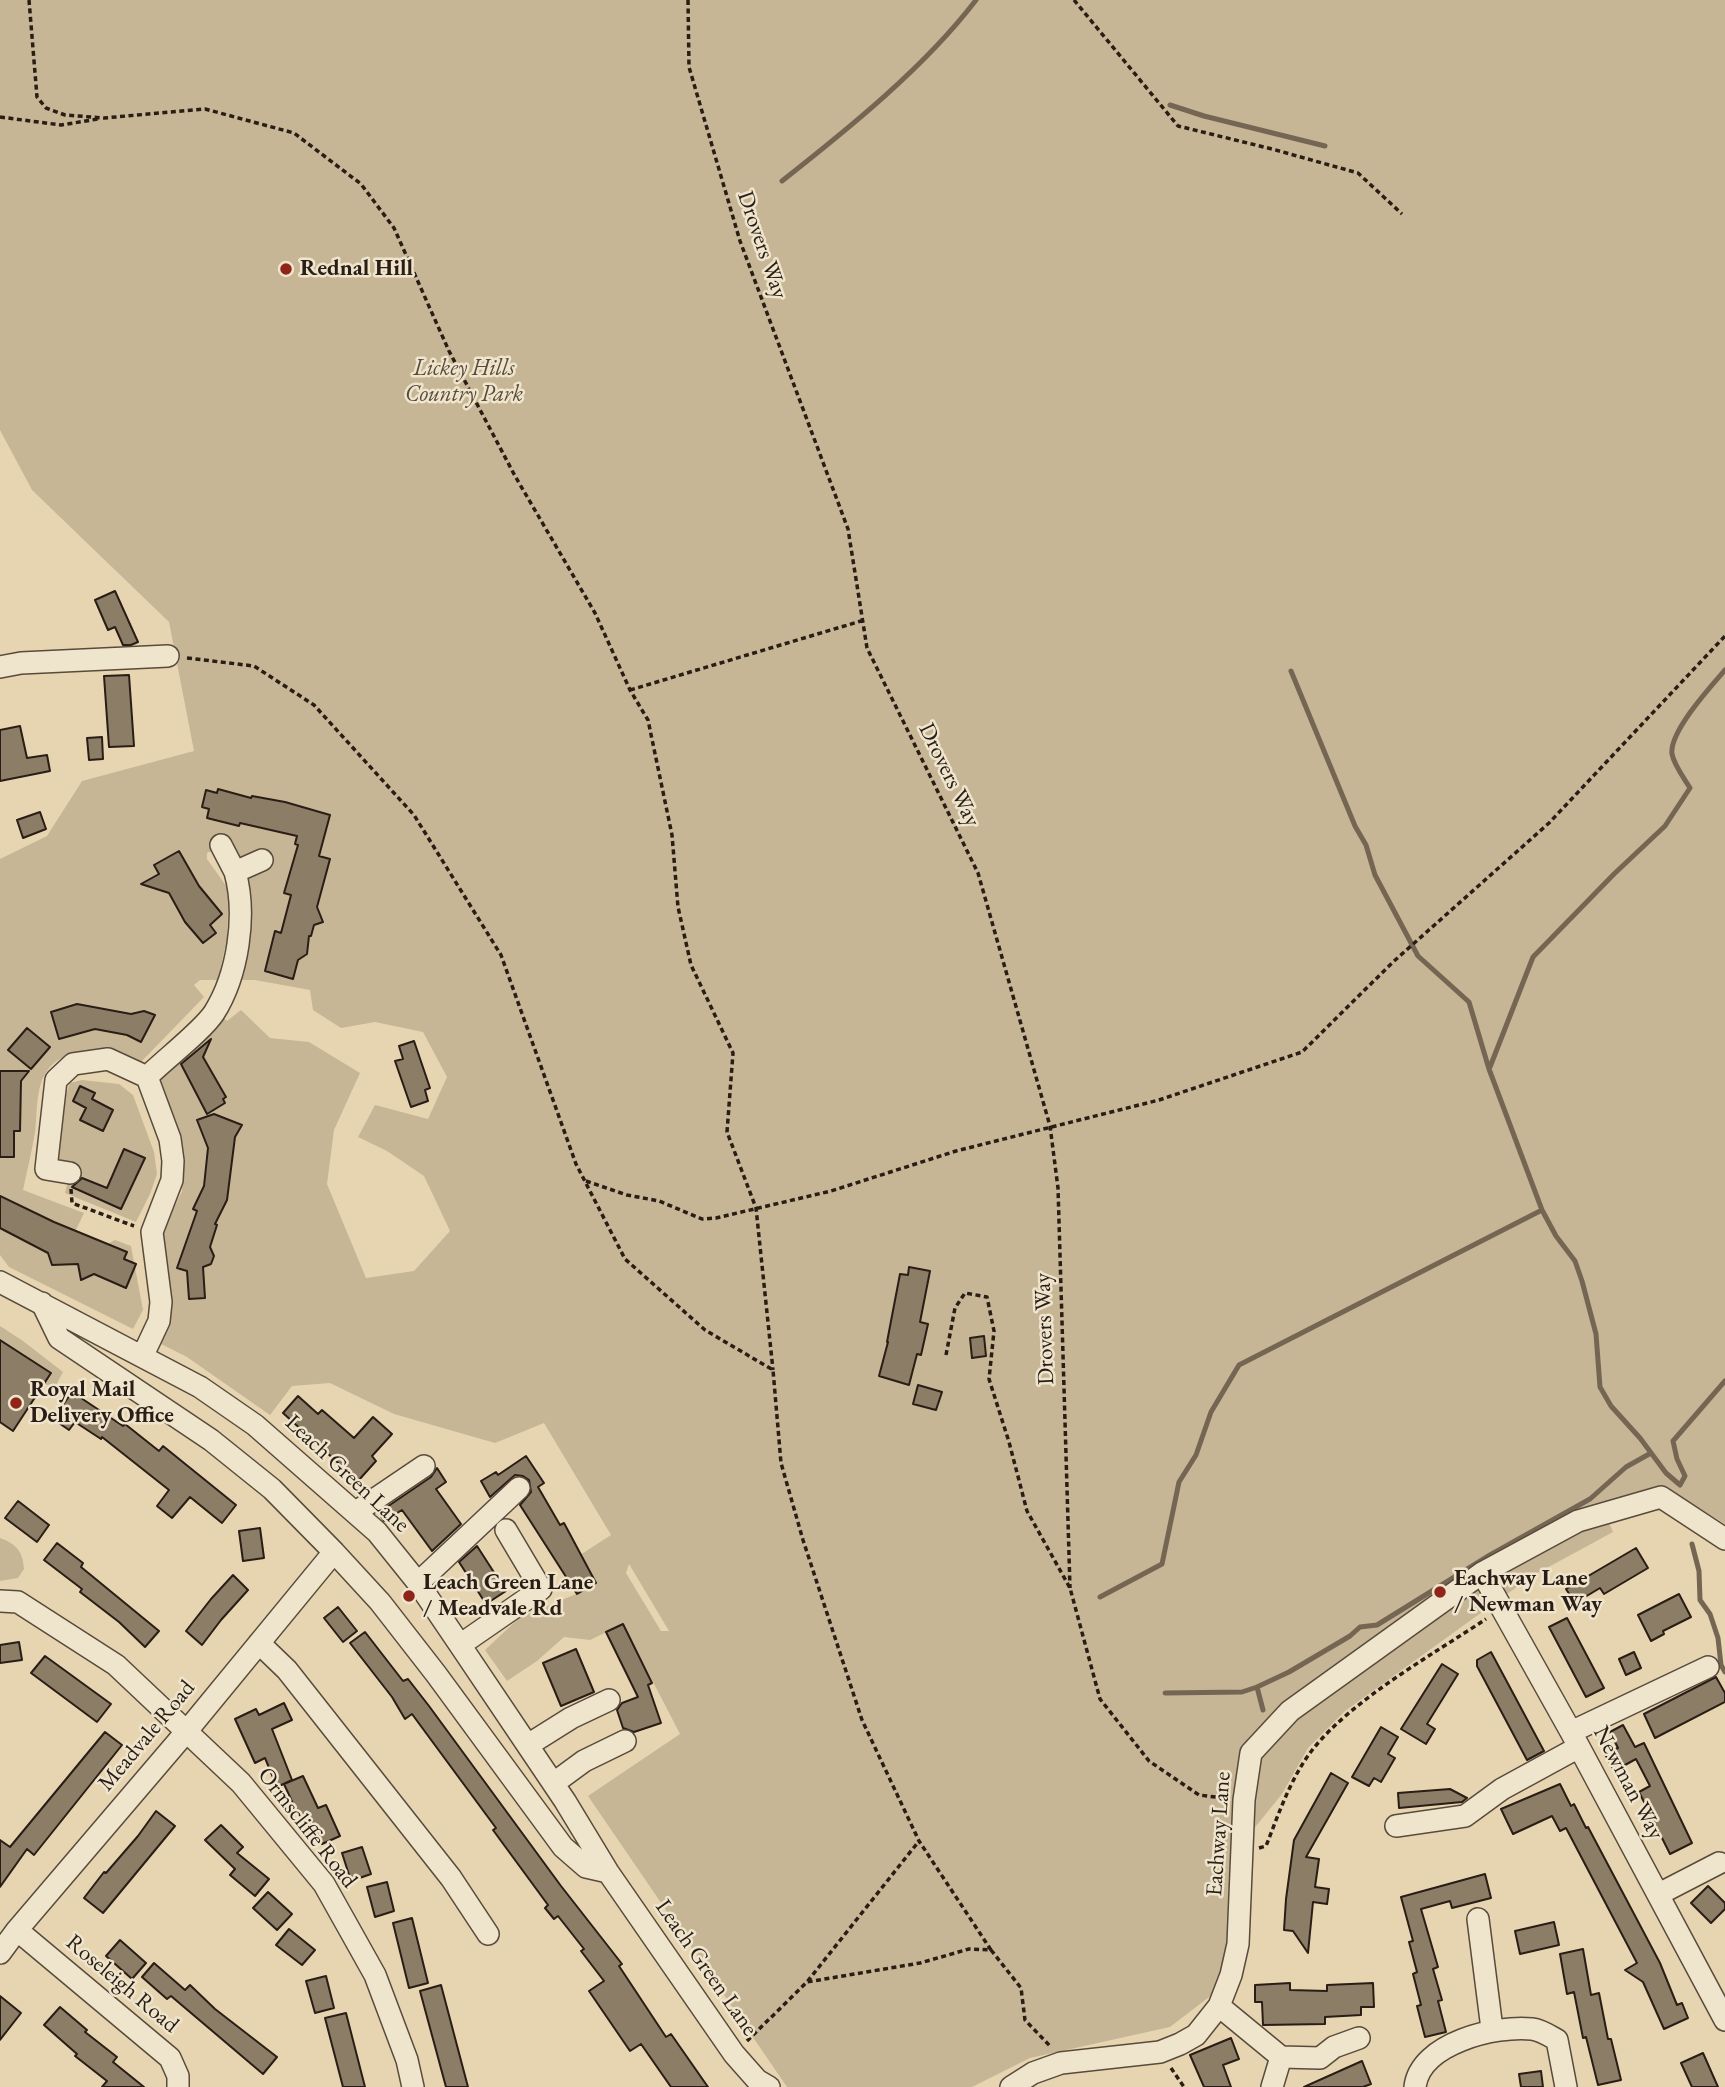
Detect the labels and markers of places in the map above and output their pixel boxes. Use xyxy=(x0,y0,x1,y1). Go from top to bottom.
place label: Rednal Hill xyxy=(300,255,413,283)
marker: Rednal Hill xyxy=(278,261,294,277)
place label: Royal Mail Delivery Office xyxy=(30,1376,174,1430)
marker: Royal Mail Delivery Office xyxy=(8,1395,24,1411)
place label: Eachway Lane / Newman Way xyxy=(1454,1565,1602,1619)
place label: Leach Green Lane / Meadvale Rd xyxy=(423,1569,593,1623)
marker: Eachway Lane / Newman Way xyxy=(1432,1584,1448,1600)
marker: Leach Green Lane / Meadvale Rd xyxy=(401,1588,417,1604)

